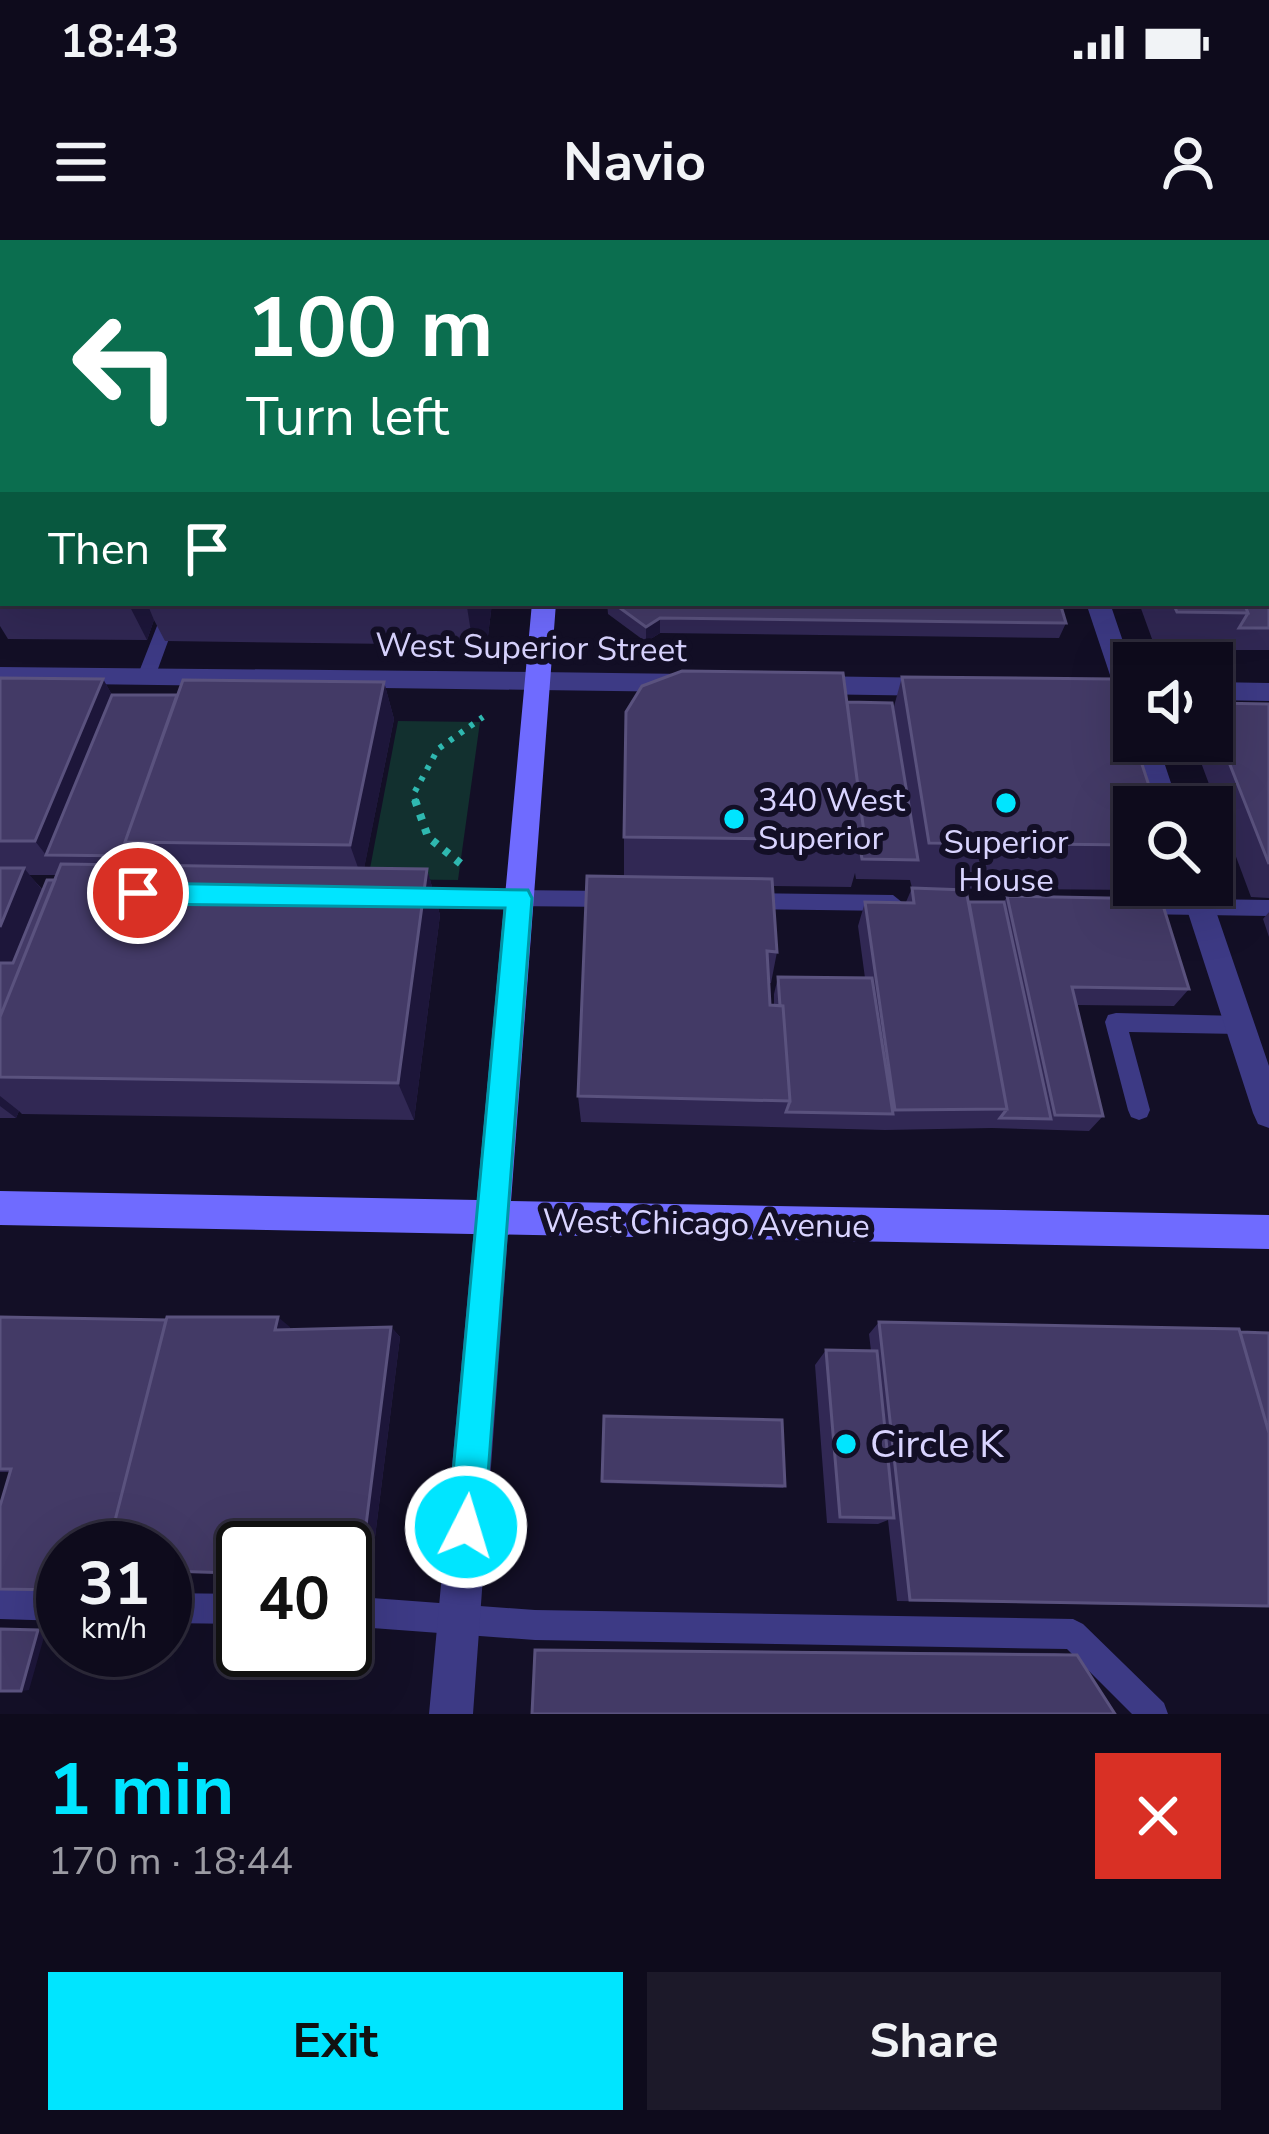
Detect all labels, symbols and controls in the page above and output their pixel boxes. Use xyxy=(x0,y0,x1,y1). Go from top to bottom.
text: 18:43 xyxy=(60,12,179,73)
text: Navio xyxy=(563,125,706,199)
icon: menu xyxy=(48,129,114,195)
icon: person xyxy=(1155,129,1221,195)
text: 100 m xyxy=(246,271,494,386)
icon: left xyxy=(48,288,204,444)
text: Turn left xyxy=(246,380,449,454)
icon: arrive xyxy=(174,516,240,582)
text: Then xyxy=(48,519,150,580)
street label: West Superior Street xyxy=(375,623,688,673)
map controls xyxy=(1113,642,1233,906)
button: sound xyxy=(1113,642,1233,762)
place label: 340 West Superior xyxy=(758,778,906,861)
button: search xyxy=(1113,786,1233,906)
marker: Superior House xyxy=(993,790,1019,816)
marker: 340 West Superior xyxy=(721,806,747,832)
place label: Superior House xyxy=(943,820,1069,903)
pin xyxy=(87,842,189,944)
icon: arrive xyxy=(105,860,171,926)
street label: West Chicago Avenue xyxy=(542,1199,870,1249)
place label: Circle K xyxy=(870,1418,1004,1471)
marker: Circle K xyxy=(833,1431,859,1457)
position arrow xyxy=(403,1464,529,1590)
speed limit sign: 40 xyxy=(216,1521,372,1677)
text: 31 xyxy=(78,1543,150,1625)
text: km/h xyxy=(81,1608,147,1649)
text: 1 min xyxy=(48,1741,234,1839)
button: close xyxy=(1095,1753,1221,1879)
text: 170 m · 18:44 xyxy=(48,1835,293,1888)
button: Exit xyxy=(48,1972,623,2110)
button: Share xyxy=(647,1972,1221,2110)

